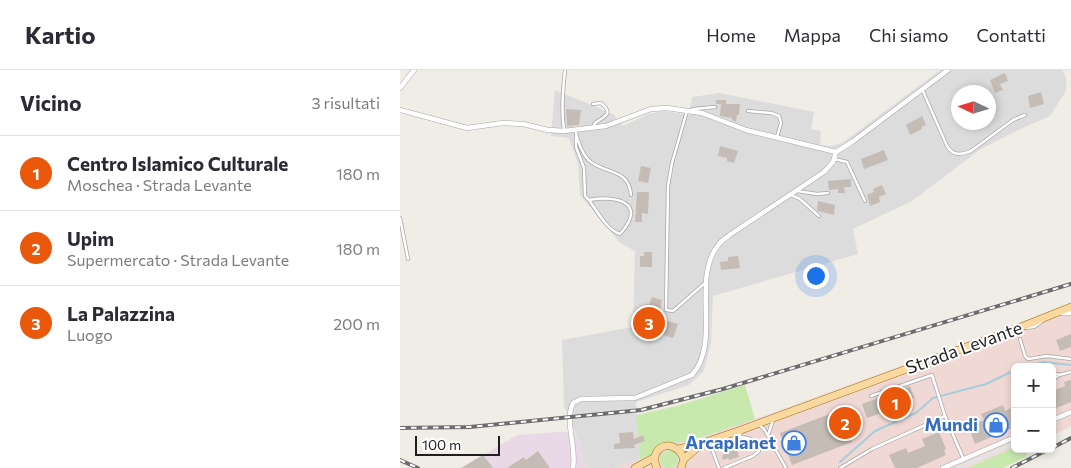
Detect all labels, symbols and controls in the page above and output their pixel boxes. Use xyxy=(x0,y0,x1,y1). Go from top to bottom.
text: Kartio xyxy=(25,20,95,49)
text: Home xyxy=(706,24,756,46)
text: Mappa xyxy=(784,24,841,46)
text: Chi siamo xyxy=(869,24,948,46)
text: Contatti xyxy=(976,24,1046,46)
north arrow xyxy=(951,85,996,130)
text: Vicino xyxy=(20,90,81,115)
text: 3 risultati xyxy=(311,93,380,112)
text: Centro Islamico Culturale xyxy=(67,152,288,175)
text: 1 xyxy=(32,164,40,183)
text: 180 m xyxy=(336,164,380,183)
text: Moschea · Strada Levante xyxy=(67,175,252,194)
text: Upim xyxy=(67,227,114,250)
text: 2 xyxy=(31,239,41,258)
text: 180 m xyxy=(336,239,380,258)
text: Supermercato · Strada Levante xyxy=(67,250,289,269)
your location xyxy=(803,263,829,289)
text: La Palazzina xyxy=(67,302,175,325)
pin: 3 xyxy=(633,304,665,342)
text: 3 xyxy=(31,314,41,333)
text: 200 m xyxy=(333,314,380,333)
street label: Strada Levante xyxy=(902,316,1025,378)
text: Luogo xyxy=(67,325,113,344)
map controls xyxy=(1011,363,1056,453)
button: + xyxy=(1011,363,1056,408)
pin: 1 xyxy=(879,384,911,422)
pin: 2 xyxy=(829,404,861,442)
button: − xyxy=(1011,408,1056,453)
shop icon: Mundi xyxy=(983,412,1009,438)
place label: Mundi xyxy=(925,413,978,435)
shop icon: Arcaplanet xyxy=(781,430,807,456)
place label: Arcaplanet xyxy=(685,431,776,453)
scale bar xyxy=(415,433,500,456)
text: 100 m xyxy=(422,436,461,453)

